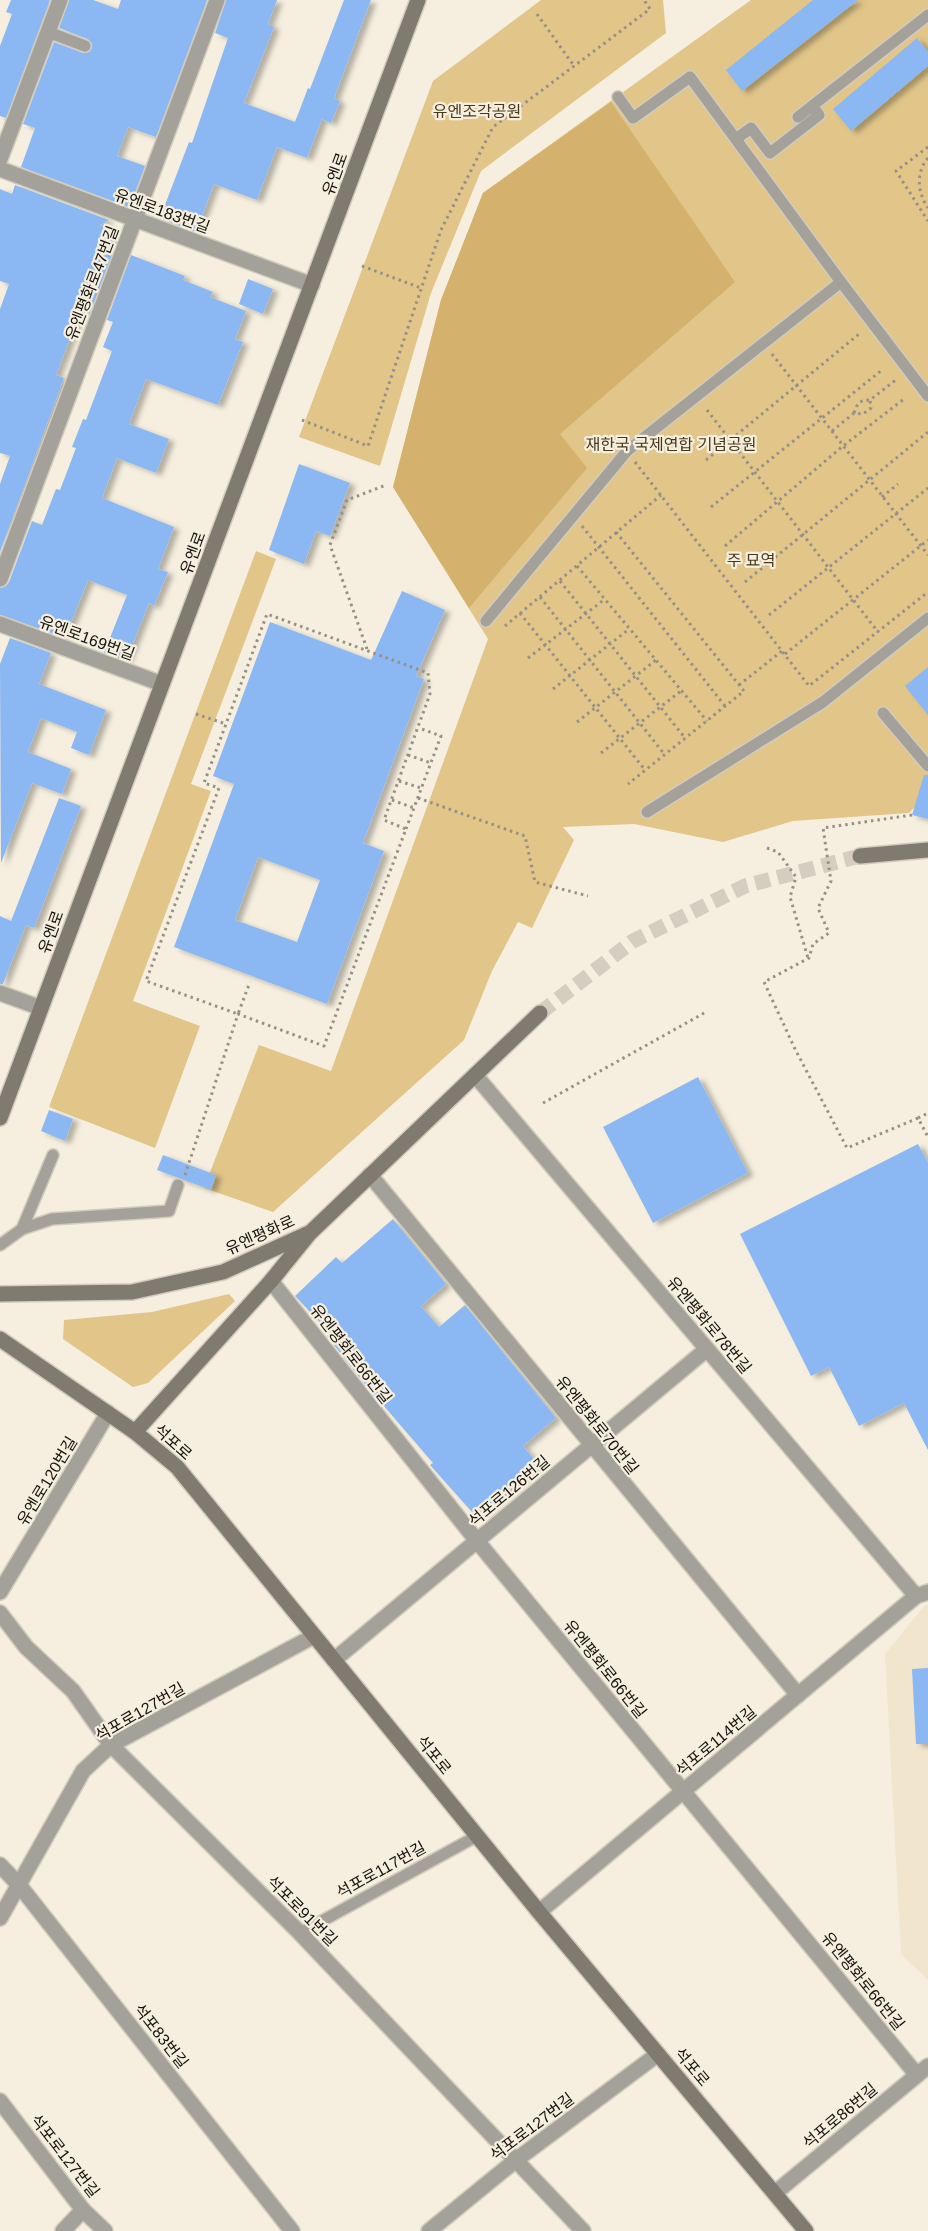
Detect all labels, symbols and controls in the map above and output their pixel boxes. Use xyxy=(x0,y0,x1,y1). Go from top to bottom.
park label: 유엔조각공원 xyxy=(433,103,521,120)
street label: 유엔로 xyxy=(319,150,351,198)
street label: 유엔로183번길 xyxy=(112,186,212,236)
street label: 유엔평화로47번길 xyxy=(62,224,122,342)
park label: 재한국 국제연합 기념공원 xyxy=(586,436,756,453)
street label: 유엔로 xyxy=(177,529,209,577)
park label: 주 묘역 xyxy=(727,552,775,569)
street label: 유엔로169번길 xyxy=(37,613,137,663)
street label: 유엔로 xyxy=(35,908,67,956)
street label: 유엔평화로 xyxy=(223,1212,297,1258)
street label: 유엔평화로78번길 xyxy=(664,1273,754,1377)
street label: 유엔평화로66번길 xyxy=(307,1301,395,1407)
street label: 유엔평화로70번길 xyxy=(552,1373,642,1477)
street label: 석포로 xyxy=(151,1421,195,1463)
street label: 유엔로120번길 xyxy=(14,1434,80,1528)
street label: 석포로126번길 xyxy=(465,1452,553,1530)
street label: 유엔평화로66번길 xyxy=(560,1617,650,1721)
street label: 석포로127번길 xyxy=(92,1680,188,1744)
street label: 석포로114번길 xyxy=(673,1703,759,1779)
street label: 석포로 xyxy=(413,1732,455,1778)
street label: 석포로117번길 xyxy=(334,1839,428,1901)
street label: 석포로91번길 xyxy=(264,1873,340,1949)
street label: 유엔평화로66번길 xyxy=(818,1929,908,2033)
street label: 석포83번길 xyxy=(131,2001,191,2071)
street label: 석포로 xyxy=(671,2045,713,2090)
street label: 석포로86번길 xyxy=(800,2080,880,2152)
street label: 석포로127번길 xyxy=(487,2090,577,2164)
street label: 석포로127번길 xyxy=(27,2111,103,2201)

